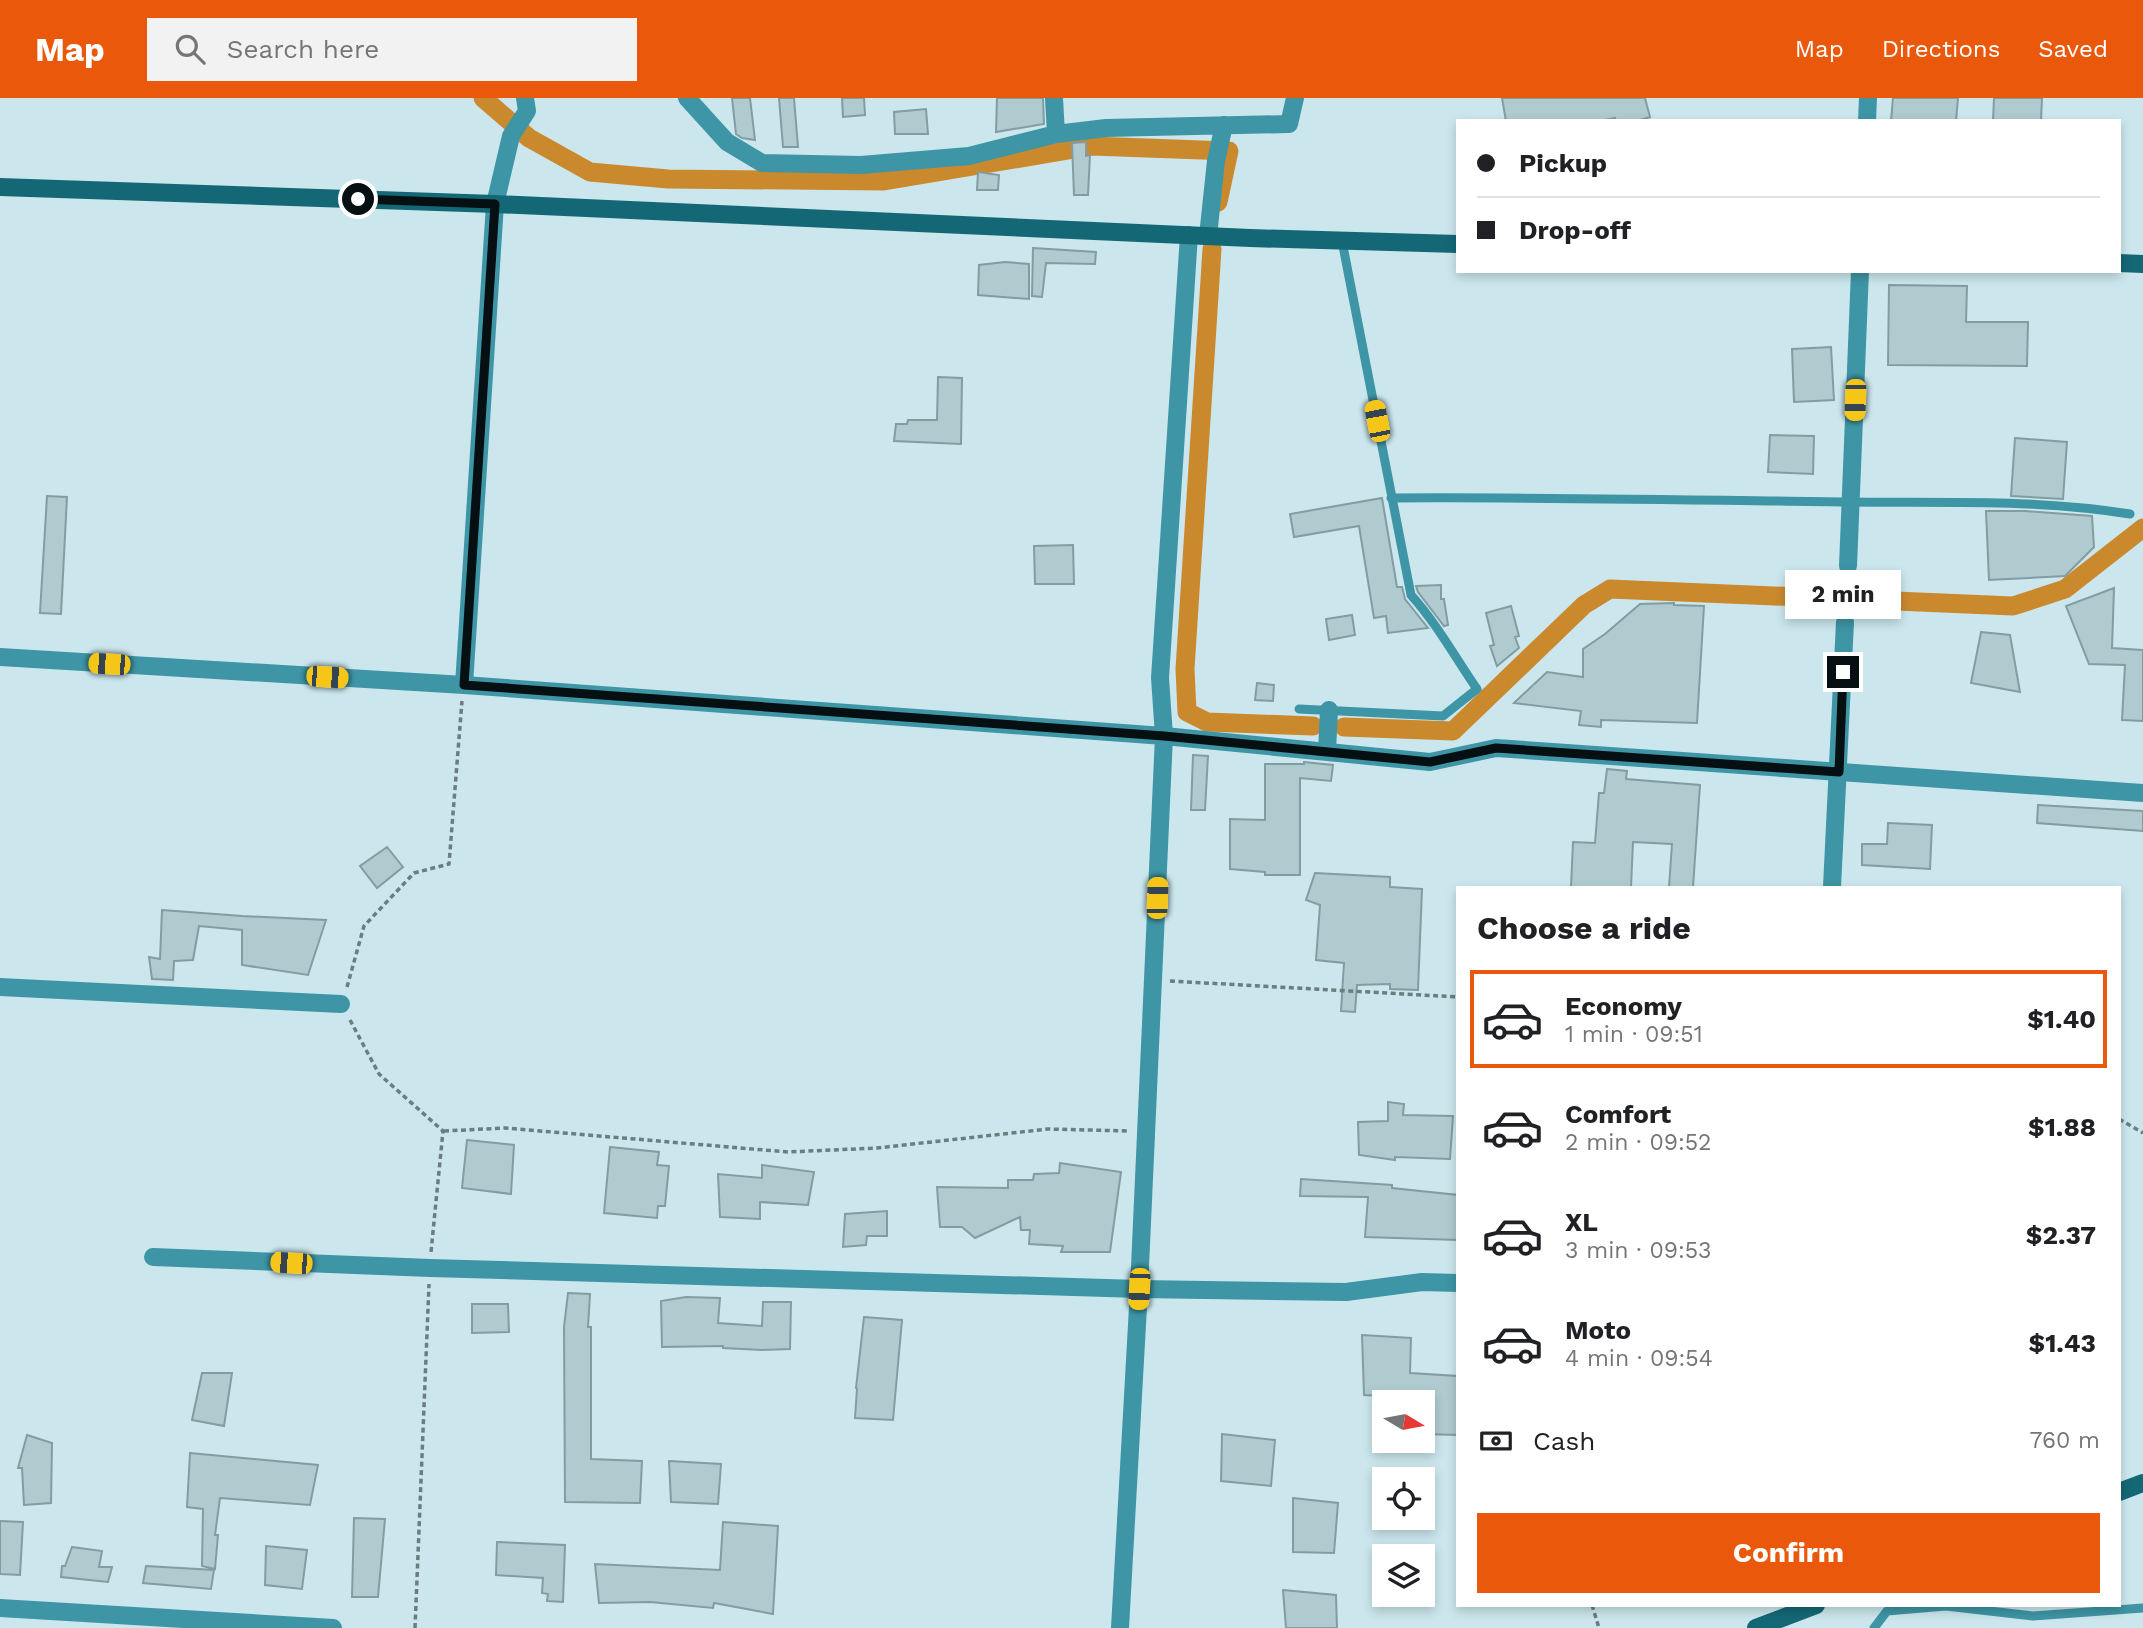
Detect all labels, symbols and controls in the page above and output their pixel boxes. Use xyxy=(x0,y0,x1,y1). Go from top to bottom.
search box xyxy=(147,18,637,81)
text: Map xyxy=(35,30,105,69)
icon: search xyxy=(171,30,209,68)
text: Search here xyxy=(227,34,379,64)
text: Map xyxy=(1795,35,1844,63)
text: Directions xyxy=(1882,35,2000,63)
text: Saved xyxy=(2038,35,2108,63)
text: Pickup xyxy=(1519,148,1607,178)
route start xyxy=(342,183,374,215)
text: Drop-off xyxy=(1519,215,1631,245)
car xyxy=(1844,379,1867,421)
car xyxy=(1363,398,1392,444)
callout: 2 min xyxy=(1785,570,1901,620)
text: 2 min xyxy=(1812,581,1874,608)
car xyxy=(88,652,131,676)
route end xyxy=(1827,656,1859,688)
car xyxy=(306,665,349,689)
car xyxy=(1146,877,1169,919)
text: Choose a ride xyxy=(1477,909,1691,947)
icon: car xyxy=(1481,988,1544,1051)
text: Economy xyxy=(1565,991,1682,1021)
text: $1.40 xyxy=(2027,1004,2096,1034)
text: 1 min · 09:51 xyxy=(1565,1021,1703,1048)
icon: car xyxy=(1481,1096,1544,1159)
text: Comfort xyxy=(1565,1099,1671,1129)
text: $1.88 xyxy=(2028,1112,2096,1142)
text: 2 min · 09:52 xyxy=(1565,1129,1712,1156)
icon: car xyxy=(1481,1204,1544,1267)
text: XL xyxy=(1565,1207,1598,1237)
text: $2.37 xyxy=(2026,1220,2096,1250)
text: 3 min · 09:53 xyxy=(1565,1237,1712,1264)
car xyxy=(270,1251,313,1275)
car xyxy=(1128,1267,1151,1311)
icon: car xyxy=(1481,1312,1544,1375)
text: Moto xyxy=(1565,1315,1631,1345)
text: $1.43 xyxy=(2028,1328,2096,1358)
text: 4 min · 09:54 xyxy=(1565,1345,1713,1372)
north arrow xyxy=(1372,1390,1435,1452)
map controls xyxy=(1372,1390,1435,1607)
icon: cash xyxy=(1477,1422,1515,1460)
text: Cash xyxy=(1533,1426,1595,1456)
text: 760 m xyxy=(2030,1427,2100,1454)
button: locate xyxy=(1372,1467,1435,1530)
button: Confirm xyxy=(1477,1513,2100,1593)
button: layers xyxy=(1372,1544,1435,1607)

